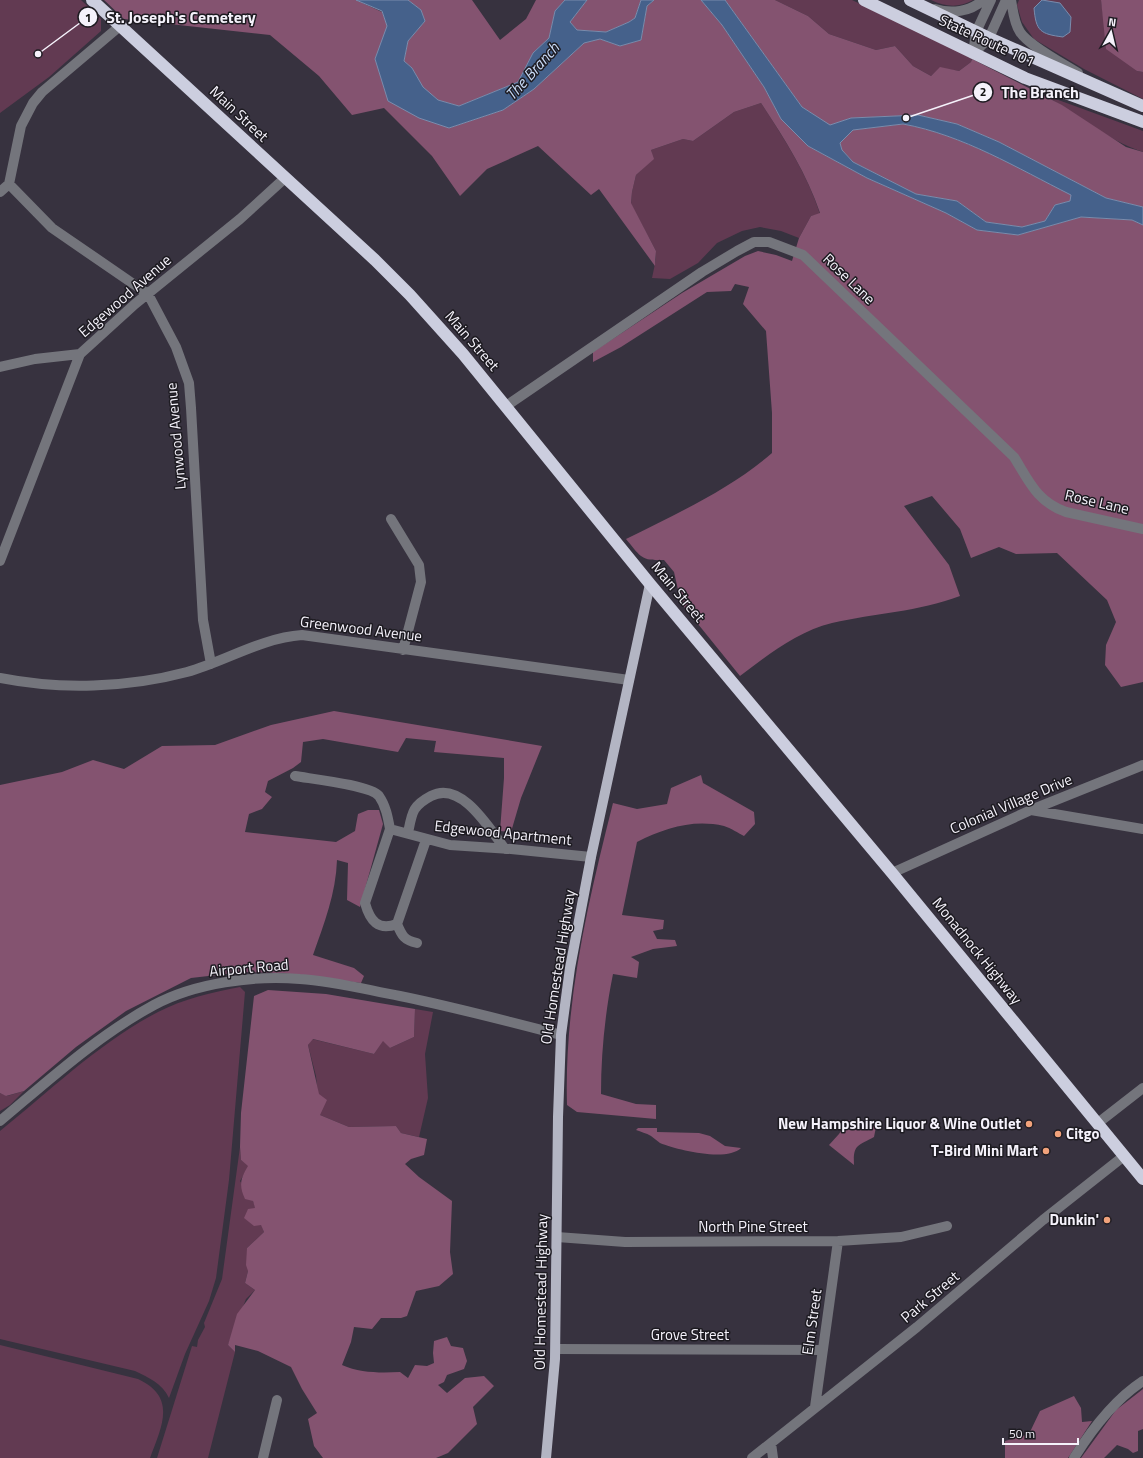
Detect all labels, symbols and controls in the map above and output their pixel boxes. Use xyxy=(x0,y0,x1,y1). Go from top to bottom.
callout: St. Joseph's Cemetery xyxy=(78,3,264,31)
text: St. Joseph's Cemetery xyxy=(106,5,256,29)
text: 1 xyxy=(85,8,91,27)
street label: State Route 101 xyxy=(936,8,1039,73)
north arrow xyxy=(1091,12,1131,52)
text: N xyxy=(1108,14,1117,31)
water label: The Branch xyxy=(499,36,565,105)
callout: The Branch xyxy=(973,78,1087,106)
street label: Main Street xyxy=(205,80,275,148)
text: The Branch xyxy=(1001,80,1079,104)
text: 2 xyxy=(980,82,986,101)
street label: Rose Lane xyxy=(818,248,881,310)
street label: Edgewood Avenue xyxy=(73,249,176,343)
street label: Main Street xyxy=(440,305,506,376)
street label: Lynwood Avenue xyxy=(159,382,192,490)
street label: Rose Lane xyxy=(1063,483,1131,520)
street label: Main Street xyxy=(646,556,711,628)
street label: Greenwood Avenue xyxy=(299,610,423,647)
street label: Colonial Village Drive xyxy=(946,767,1075,840)
street label: Edgewood Apartment xyxy=(433,814,574,851)
street label: Old Homestead Highway xyxy=(534,888,581,1046)
street label: Monadnock Highway xyxy=(927,892,1028,1009)
street label: Airport Road xyxy=(208,953,290,982)
place label: New Hampshire Liquor & Wine Outlet xyxy=(778,1112,1022,1135)
marker: New Hampshire Liquor & Wine Outlet xyxy=(1024,1119,1034,1129)
place label: Citgo xyxy=(1066,1122,1099,1145)
marker: Citgo xyxy=(1053,1129,1063,1139)
place label: T-Bird Mini Mart xyxy=(931,1139,1039,1162)
marker: T-Bird Mini Mart xyxy=(1041,1146,1051,1156)
place label: Dunkin' xyxy=(1050,1208,1099,1231)
street label: Old Homestead Highway xyxy=(528,1214,553,1370)
street label: North Pine Street xyxy=(698,1215,809,1238)
marker: Dunkin' xyxy=(1102,1215,1112,1225)
street label: Park Street xyxy=(895,1265,965,1328)
street label: Elm Street xyxy=(796,1287,828,1356)
street label: Grove Street xyxy=(651,1323,730,1346)
scale bar xyxy=(1003,1420,1078,1446)
text: 50 m xyxy=(1009,1424,1035,1443)

